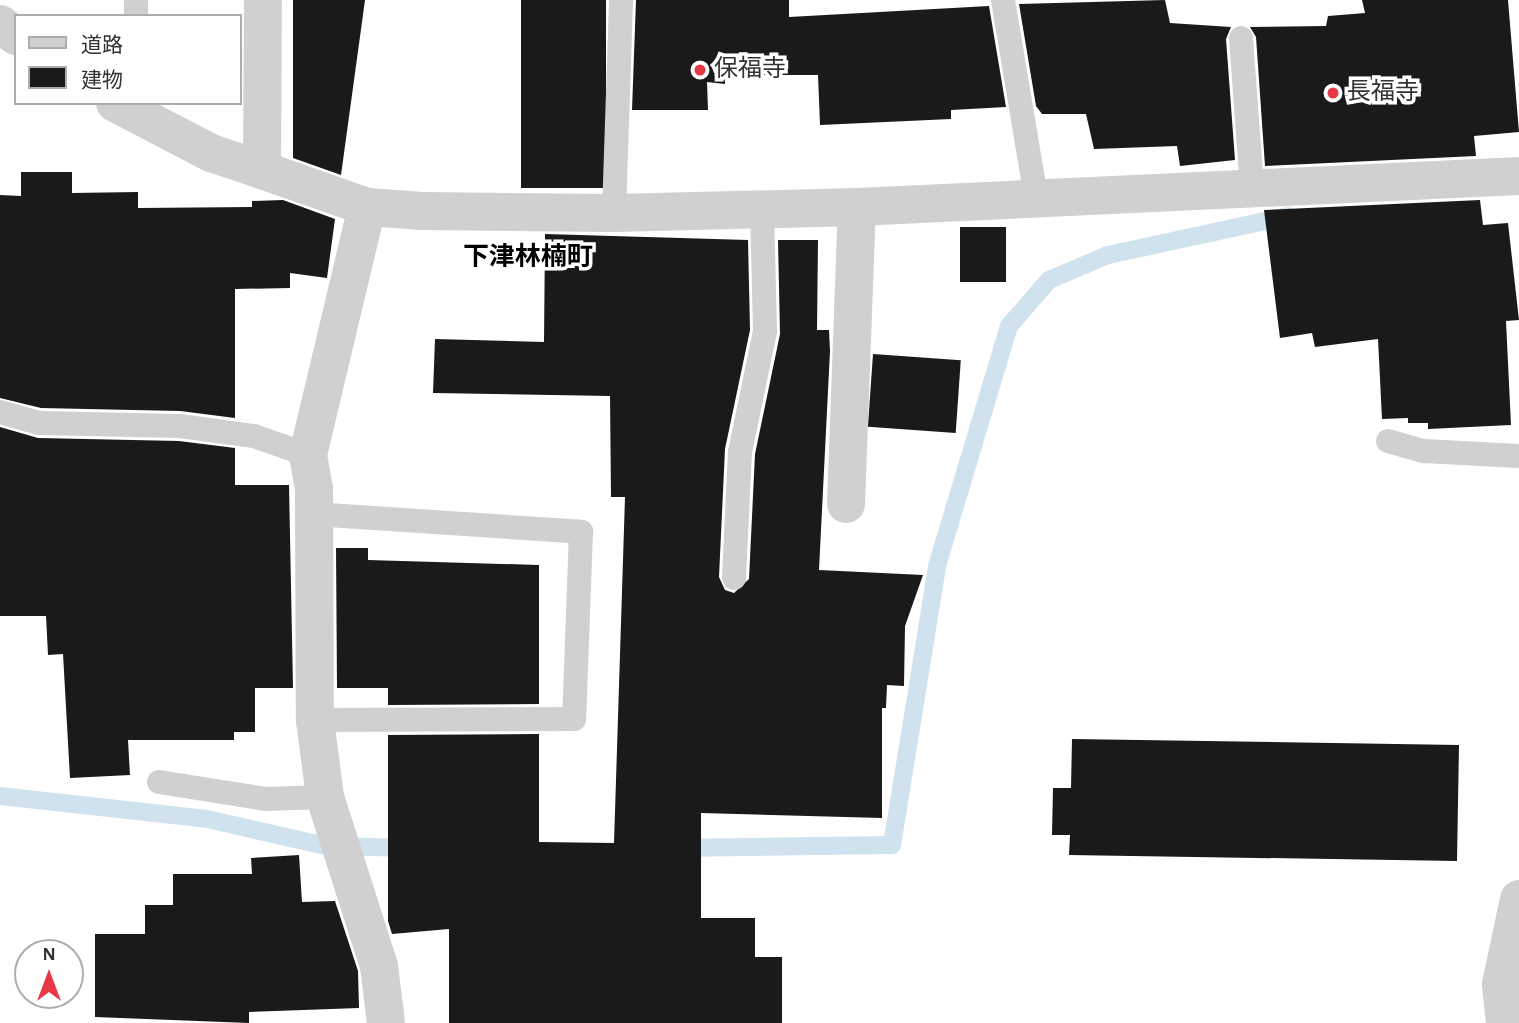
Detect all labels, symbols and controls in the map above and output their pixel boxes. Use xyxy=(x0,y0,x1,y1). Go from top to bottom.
legend xyxy=(14,14,242,105)
text: 道路 xyxy=(81,35,123,56)
place label: 保福寺 xyxy=(714,56,786,84)
marker: 保福寺 xyxy=(692,62,708,78)
text: 建物 xyxy=(81,70,123,91)
place label: 長福寺 xyxy=(1347,79,1419,107)
marker: 長福寺 xyxy=(1325,85,1341,101)
district label: 下津林楠町 xyxy=(463,242,593,274)
north arrow xyxy=(14,939,84,1009)
text: N xyxy=(42,945,56,964)

